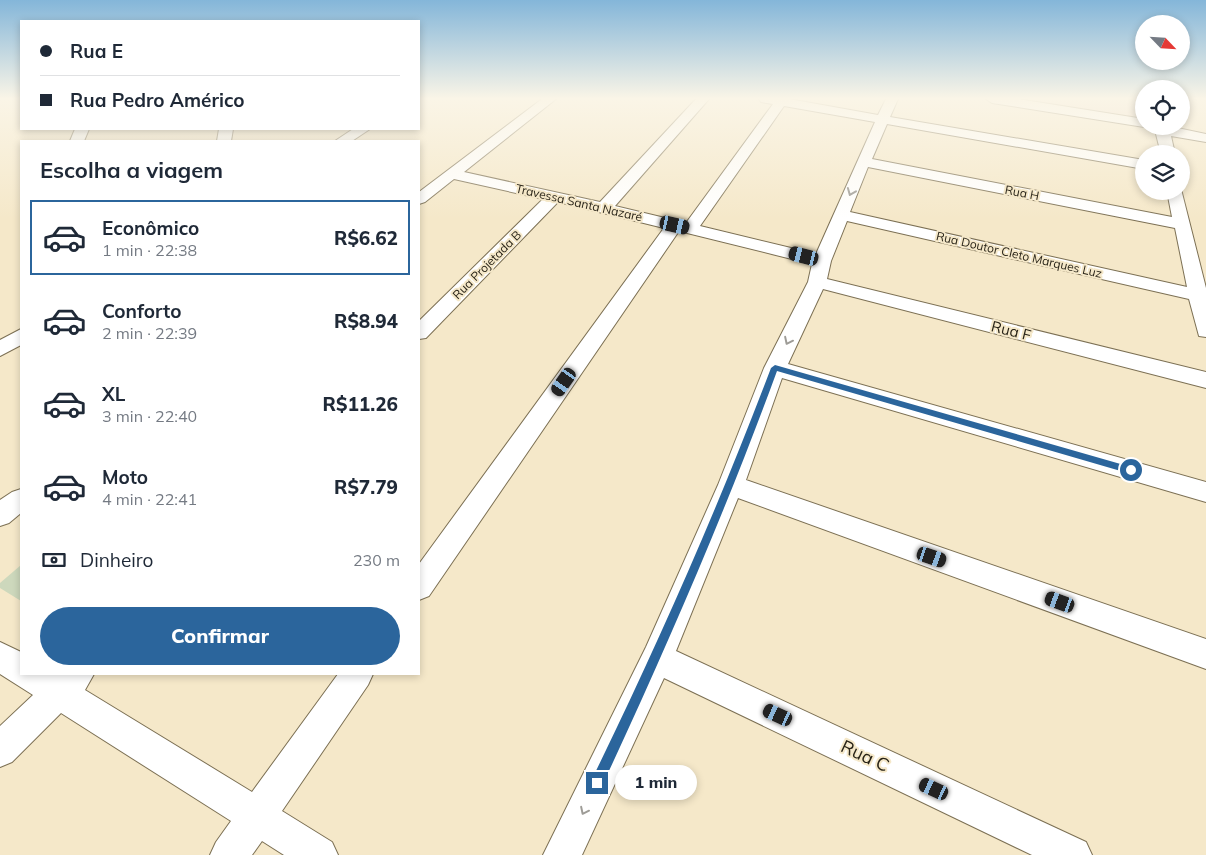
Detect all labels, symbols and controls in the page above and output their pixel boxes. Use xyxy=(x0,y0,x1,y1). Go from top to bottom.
north arrow xyxy=(1135,15,1190,70)
map controls xyxy=(1135,15,1190,200)
text: Rua E xyxy=(70,39,123,63)
button: locate xyxy=(1135,80,1190,135)
text: Rua Pedro Américo xyxy=(70,88,245,112)
button: layers xyxy=(1135,145,1190,200)
text: Escolha a viagem xyxy=(40,156,223,184)
street label: Travessa Santa Nazaré xyxy=(514,181,644,224)
street label: Rua H xyxy=(1004,182,1041,203)
one-way arrow xyxy=(847,187,857,196)
car xyxy=(658,214,691,236)
icon: car xyxy=(42,215,87,260)
text: Econômico xyxy=(102,216,199,240)
text: R$6.62 xyxy=(334,226,398,250)
street label: Rua Projetada B xyxy=(449,227,524,302)
street label: Rua Doutor Cleto Marques Luz xyxy=(935,228,1103,281)
text: 1 min · 22:38 xyxy=(102,240,197,260)
car xyxy=(787,245,820,267)
icon: car xyxy=(42,298,87,343)
text: Conforto xyxy=(102,299,181,323)
text: R$8.94 xyxy=(334,309,398,333)
street label: Rua F xyxy=(989,316,1033,345)
text: 2 min · 22:39 xyxy=(102,323,197,343)
one-way arrow xyxy=(784,336,794,345)
car xyxy=(549,365,578,399)
icon: car xyxy=(42,381,87,426)
text: XL xyxy=(102,382,125,406)
text: R$11.26 xyxy=(323,392,398,416)
text: 3 min · 22:40 xyxy=(102,406,197,426)
route start xyxy=(1120,459,1142,481)
icon: car xyxy=(42,464,87,509)
text: Moto xyxy=(102,465,148,489)
text: R$7.79 xyxy=(334,475,398,499)
text: 4 min · 22:41 xyxy=(102,489,197,509)
car xyxy=(915,545,948,569)
icon: cash xyxy=(40,546,68,574)
text: Dinheiro xyxy=(80,548,153,572)
text: 230 m xyxy=(353,550,400,570)
car xyxy=(1043,590,1076,614)
button: Confirmar xyxy=(40,607,400,665)
car xyxy=(761,702,794,728)
street label: Rua C xyxy=(837,734,893,777)
callout: 1 min xyxy=(614,766,697,800)
route end xyxy=(586,772,608,794)
text: 1 min xyxy=(635,772,677,792)
car xyxy=(917,776,950,802)
one-way arrow xyxy=(579,806,590,815)

